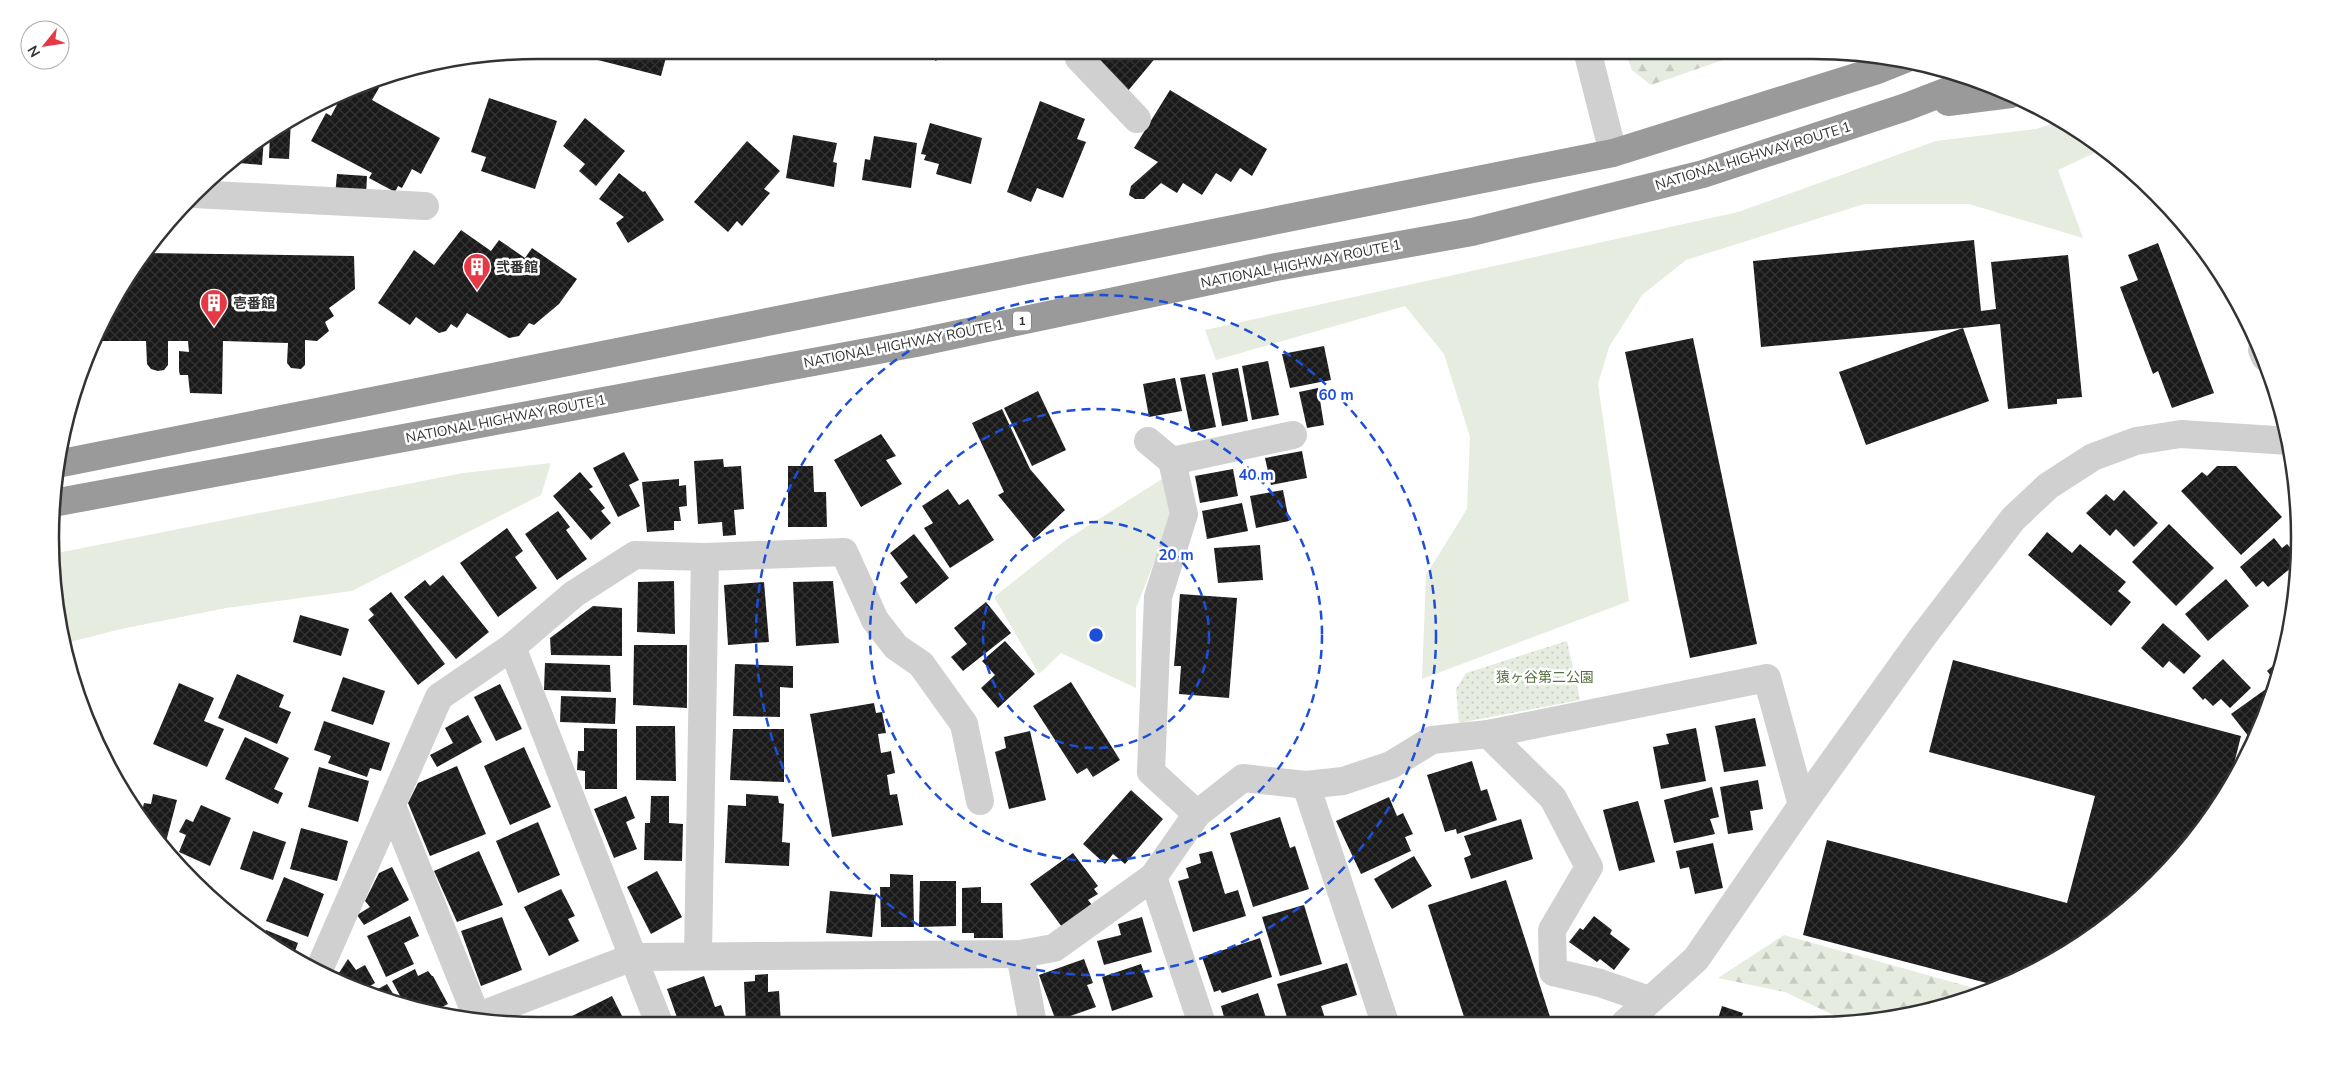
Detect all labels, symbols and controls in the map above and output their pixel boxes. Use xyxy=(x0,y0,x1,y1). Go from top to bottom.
north arrow xyxy=(20,20,70,70)
text: N xyxy=(23,42,45,61)
street label: NATIONAL HIGHWAY ROUTE 1 xyxy=(1653,117,1853,195)
street label: NATIONAL HIGHWAY ROUTE 1 xyxy=(1199,235,1403,293)
building icon: 弐番館 xyxy=(462,252,492,291)
place label: 弐番館 xyxy=(496,258,538,277)
building icon: 壱番館 xyxy=(199,288,229,327)
place label: 壱番館 xyxy=(233,294,275,313)
road number: 1 xyxy=(1013,312,1031,331)
street label: NATIONAL HIGHWAY ROUTE 1 xyxy=(802,315,1006,373)
text: 60 m xyxy=(1318,385,1354,405)
street label: NATIONAL HIGHWAY ROUTE 1 xyxy=(404,390,608,448)
text: 40 m xyxy=(1238,465,1274,485)
text: 20 m xyxy=(1158,545,1194,565)
centre of rings xyxy=(1087,626,1105,644)
park label: 猿ヶ谷第二公園 xyxy=(1496,668,1594,687)

